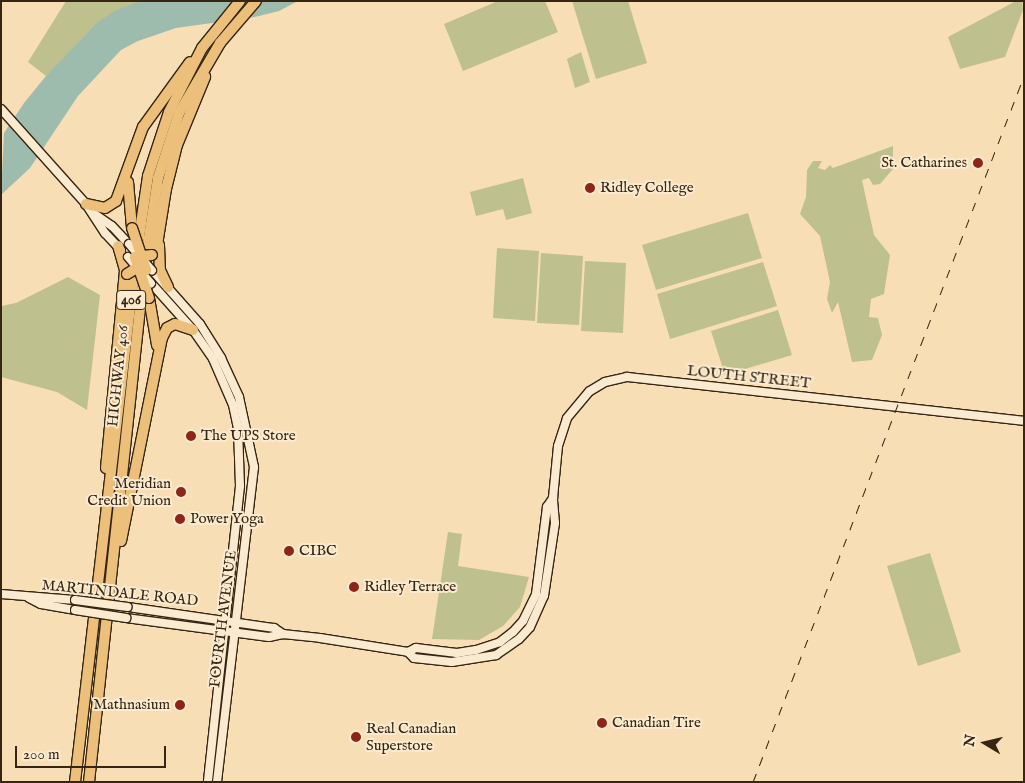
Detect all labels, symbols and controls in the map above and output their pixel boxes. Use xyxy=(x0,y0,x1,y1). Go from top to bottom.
place label: St. Catharines xyxy=(881,154,967,172)
marker: St. Catharines xyxy=(971,156,985,170)
place label: Ridley College xyxy=(600,179,694,197)
marker: Ridley College xyxy=(584,182,596,194)
road number: 406 xyxy=(116,288,146,312)
street label: HIGHWAY 406 xyxy=(104,324,132,428)
street label: LOUTH STREET xyxy=(686,362,812,392)
place label: The UPS Store xyxy=(201,427,296,445)
marker: The UPS Store xyxy=(185,430,197,442)
place label: Meridian Credit Union xyxy=(87,474,171,509)
marker: Meridian Credit Union xyxy=(175,486,187,498)
place label: Power Yoga xyxy=(190,510,264,528)
marker: Power Yoga xyxy=(174,513,186,525)
place label: CIBC xyxy=(299,542,337,560)
marker: CIBC xyxy=(283,545,295,557)
street label: FOURTH AVENUE xyxy=(206,549,240,689)
street label: MARTINDALE ROAD xyxy=(41,576,199,610)
place label: Ridley Terrace xyxy=(364,578,456,596)
marker: Ridley Terrace xyxy=(348,581,360,593)
place label: Mathnasium xyxy=(93,696,170,714)
marker: Mathnasium xyxy=(174,699,186,711)
place label: Canadian Tire xyxy=(612,714,701,732)
marker: Canadian Tire xyxy=(596,717,608,729)
north arrow xyxy=(960,718,1010,768)
place label: Real Canadian Superstore xyxy=(366,719,456,754)
marker: Real Canadian Superstore xyxy=(350,731,362,743)
text: N xyxy=(960,733,980,748)
scale bar xyxy=(18,736,169,768)
text: 200 m xyxy=(23,745,60,764)

